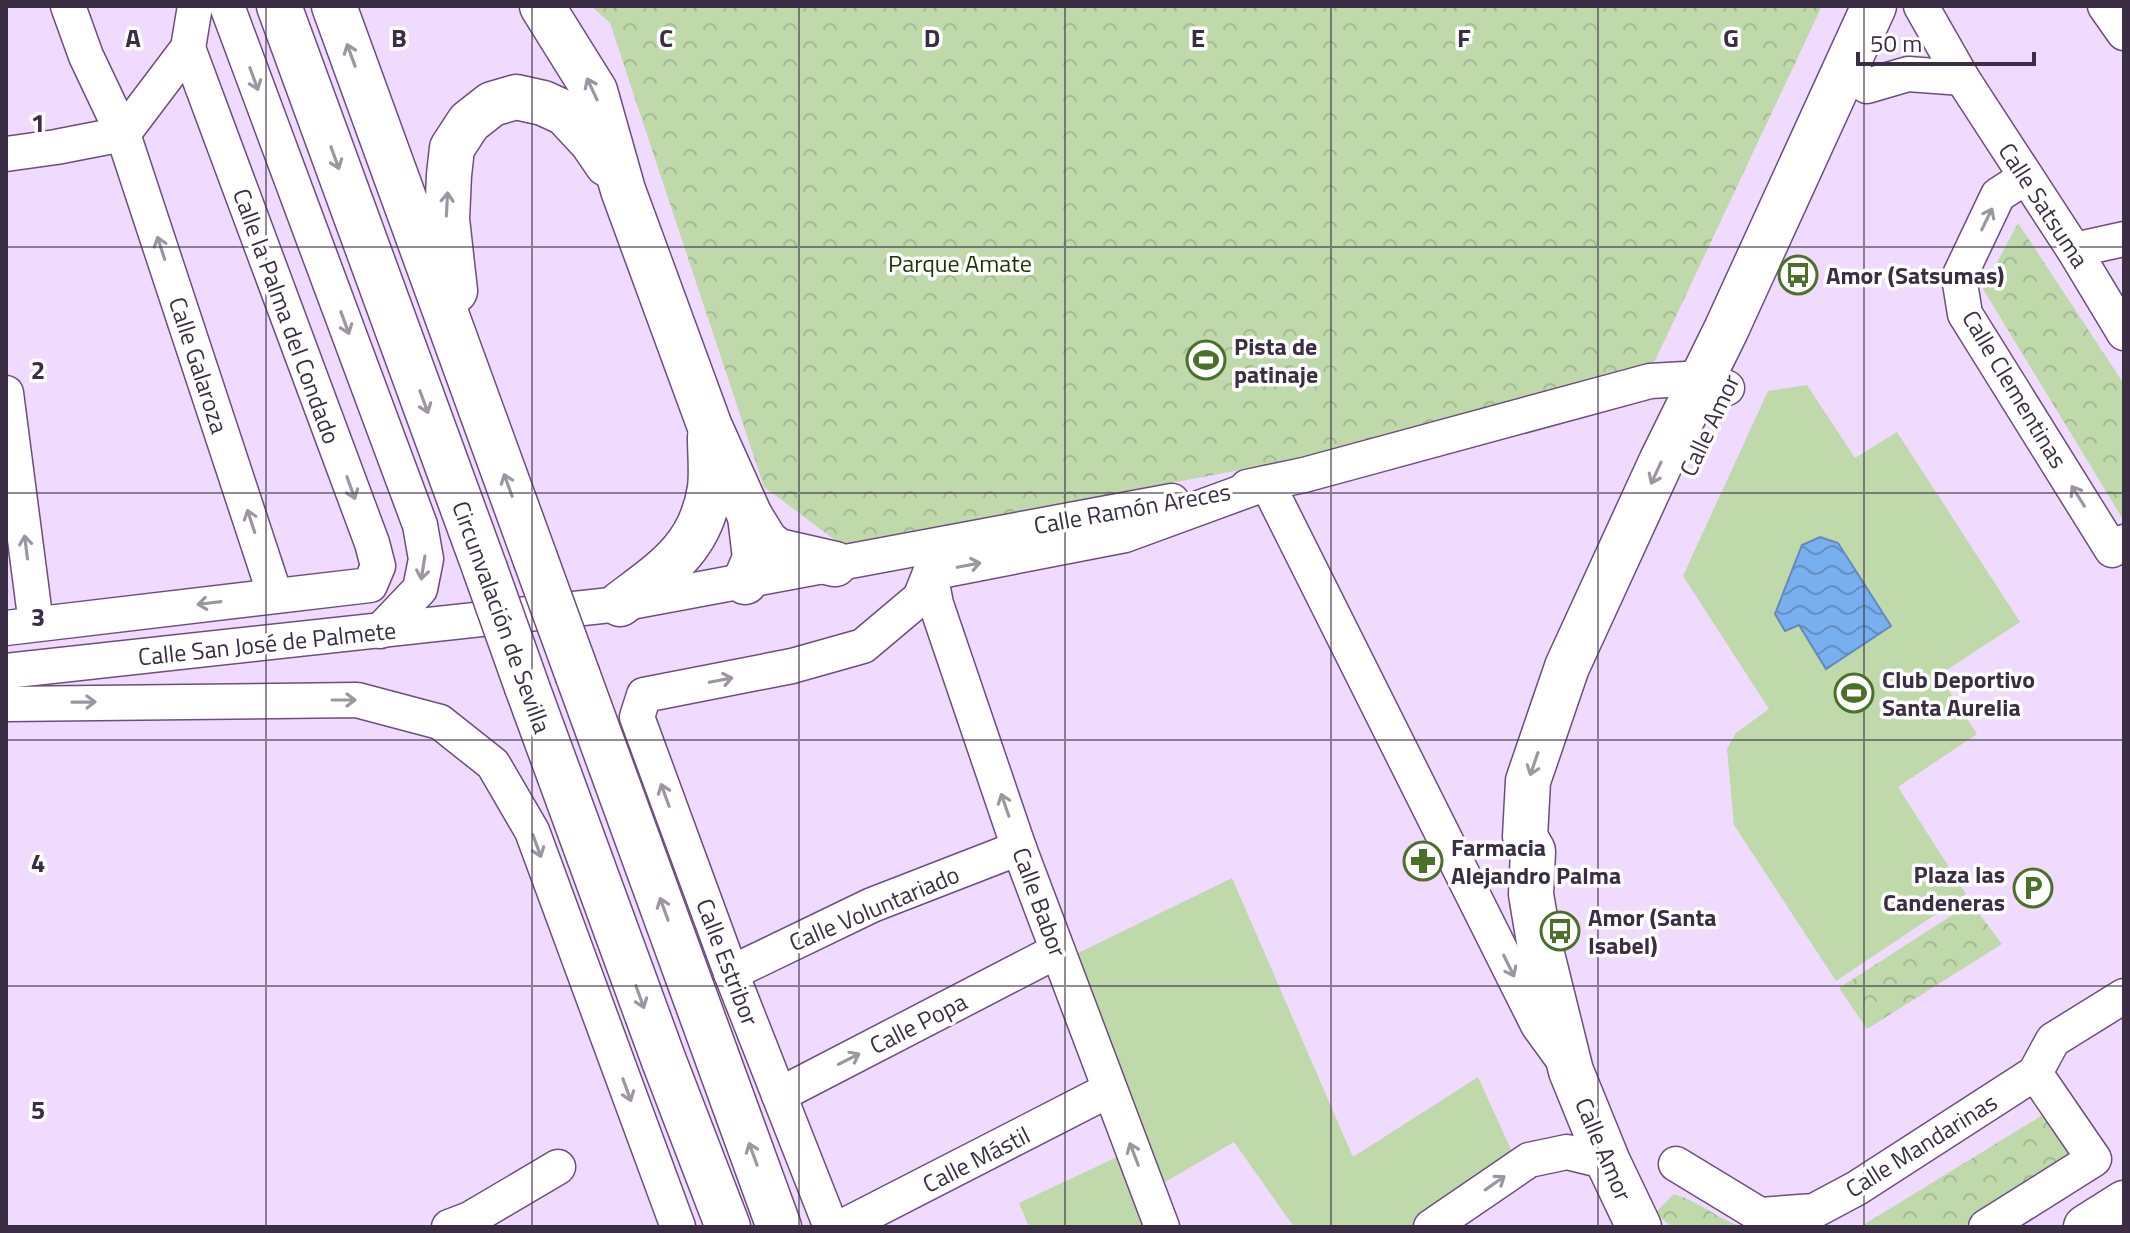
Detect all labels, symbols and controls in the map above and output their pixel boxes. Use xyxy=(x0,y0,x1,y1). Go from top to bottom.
scale bar xyxy=(1858,16,2034,66)
text: A xyxy=(125,18,141,57)
text: B xyxy=(391,18,407,57)
text: C xyxy=(659,18,673,57)
text: D xyxy=(924,18,940,57)
text: E xyxy=(1191,18,1205,57)
text: F xyxy=(1457,18,1471,57)
text: G xyxy=(1723,18,1739,57)
text: 50 m xyxy=(1870,25,1922,61)
one-way arrow xyxy=(343,43,357,68)
one-way arrow xyxy=(248,66,262,91)
one-way arrow xyxy=(584,78,599,102)
text: 1 xyxy=(31,103,45,142)
street label: Calle Satsuma xyxy=(1990,135,2098,275)
one-way arrow xyxy=(329,145,343,170)
street label: Calle la Palma del Condado xyxy=(224,183,350,449)
one-way arrow xyxy=(440,191,455,218)
one-way arrow xyxy=(1980,208,1995,232)
one-way arrow xyxy=(152,236,167,261)
park label: Parque Amate xyxy=(888,245,1032,281)
bus stop icon: Amor (Satsumas) xyxy=(1777,254,1819,296)
place label: Amor (Satsumas) xyxy=(1826,257,2004,293)
street label: Calle Galaroza xyxy=(160,292,238,438)
street label: Calle Clementinas xyxy=(1953,303,2077,475)
one-way arrow xyxy=(339,310,353,335)
place label: Pista de patinaje xyxy=(1234,328,1318,392)
sports icon: Pista de patinaje xyxy=(1185,339,1227,381)
text: 2 xyxy=(31,350,45,389)
street label: Calle Amor xyxy=(1670,368,1748,482)
one-way arrow xyxy=(418,390,432,414)
one-way arrow xyxy=(1648,460,1663,484)
one-way arrow xyxy=(500,473,514,497)
street label: Calle Ramón Areces xyxy=(1031,473,1233,543)
one-way arrow xyxy=(345,475,359,500)
one-way arrow xyxy=(2070,485,2086,508)
street label: Circunvalación de Sevilla xyxy=(443,496,561,738)
one-way arrow xyxy=(242,509,257,534)
one-way arrow xyxy=(18,535,33,560)
one-way arrow xyxy=(415,555,430,581)
one-way arrow xyxy=(956,557,982,572)
one-way arrow xyxy=(196,596,223,611)
text: 3 xyxy=(31,597,45,636)
street label: Calle San José de Palmete xyxy=(136,612,398,674)
place label: Club Deportivo Santa Aurelia xyxy=(1882,661,2035,725)
one-way arrow xyxy=(708,672,733,687)
sports icon: Club Deportivo Santa Aurelia xyxy=(1833,672,1875,714)
one-way arrow xyxy=(330,692,357,708)
one-way arrow xyxy=(70,695,97,710)
one-way arrow xyxy=(1525,751,1540,776)
one-way arrow xyxy=(657,783,672,808)
one-way arrow xyxy=(996,793,1011,818)
place label: Farmacia Alejandro Palma xyxy=(1451,829,1621,893)
one-way arrow xyxy=(531,833,545,858)
pharmacy icon: Farmacia Alejandro Palma xyxy=(1402,840,1444,882)
street label: Calle Babor xyxy=(1004,842,1076,962)
text: 4 xyxy=(31,843,45,882)
street label: Calle Voluntariado xyxy=(783,856,965,960)
place label: Plaza las Candeneras xyxy=(1883,856,2005,920)
parking icon: Plaza las Candeneras xyxy=(2012,867,2054,909)
street label: Calle Estribor xyxy=(687,893,769,1031)
one-way arrow xyxy=(655,897,670,922)
place label: Amor (Santa Isabel) xyxy=(1588,899,1717,963)
bus stop icon: Amor (Santa Isabel) xyxy=(1539,910,1581,952)
one-way arrow xyxy=(1502,953,1517,977)
street label: Calle Popa xyxy=(863,983,973,1063)
one-way arrow xyxy=(634,984,649,1009)
one-way arrow xyxy=(836,1051,860,1067)
one-way arrow xyxy=(621,1077,635,1102)
street label: Calle Mandarinas xyxy=(1838,1084,2004,1206)
text: 5 xyxy=(31,1090,45,1129)
street label: Calle Amor xyxy=(1566,1092,1642,1206)
street label: Calle Mástil xyxy=(916,1117,1036,1201)
one-way arrow xyxy=(744,1142,759,1167)
one-way arrow xyxy=(1126,1142,1140,1167)
one-way arrow xyxy=(1484,1175,1506,1191)

